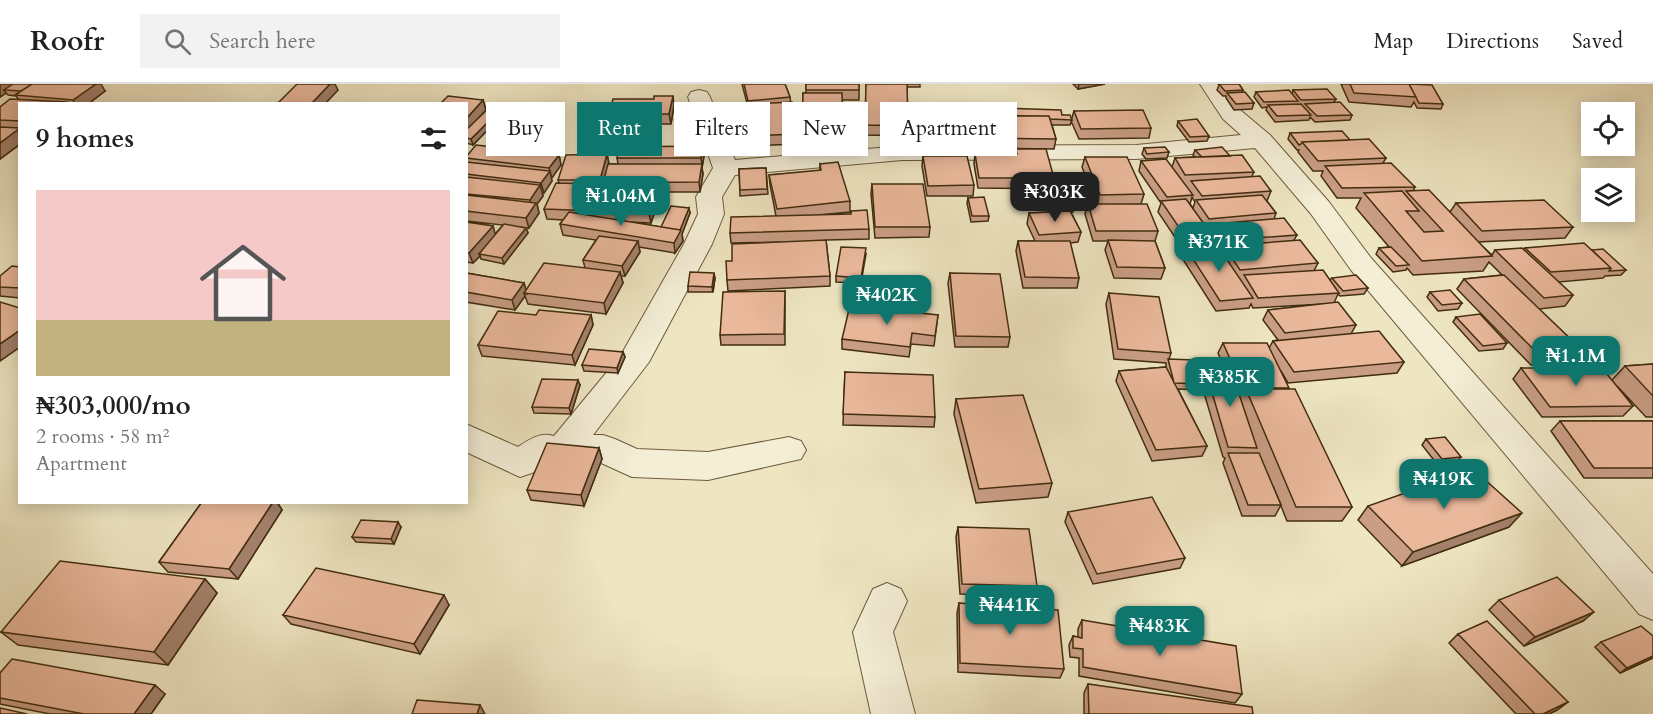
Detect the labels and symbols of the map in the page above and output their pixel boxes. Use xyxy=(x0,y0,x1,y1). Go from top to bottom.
pin: ₦303K xyxy=(1013,172,1097,223)
pin: ₦1.04M xyxy=(572,176,670,227)
pin: ₦371K xyxy=(1177,222,1261,273)
pin: ₦402K xyxy=(845,275,929,326)
pin: ₦1.1M xyxy=(1534,336,1618,387)
pin: ₦385K xyxy=(1188,357,1272,408)
pin: ₦419K xyxy=(1402,459,1486,510)
pin: ₦441K xyxy=(968,585,1052,636)
pin: ₦483K xyxy=(1118,606,1202,657)

